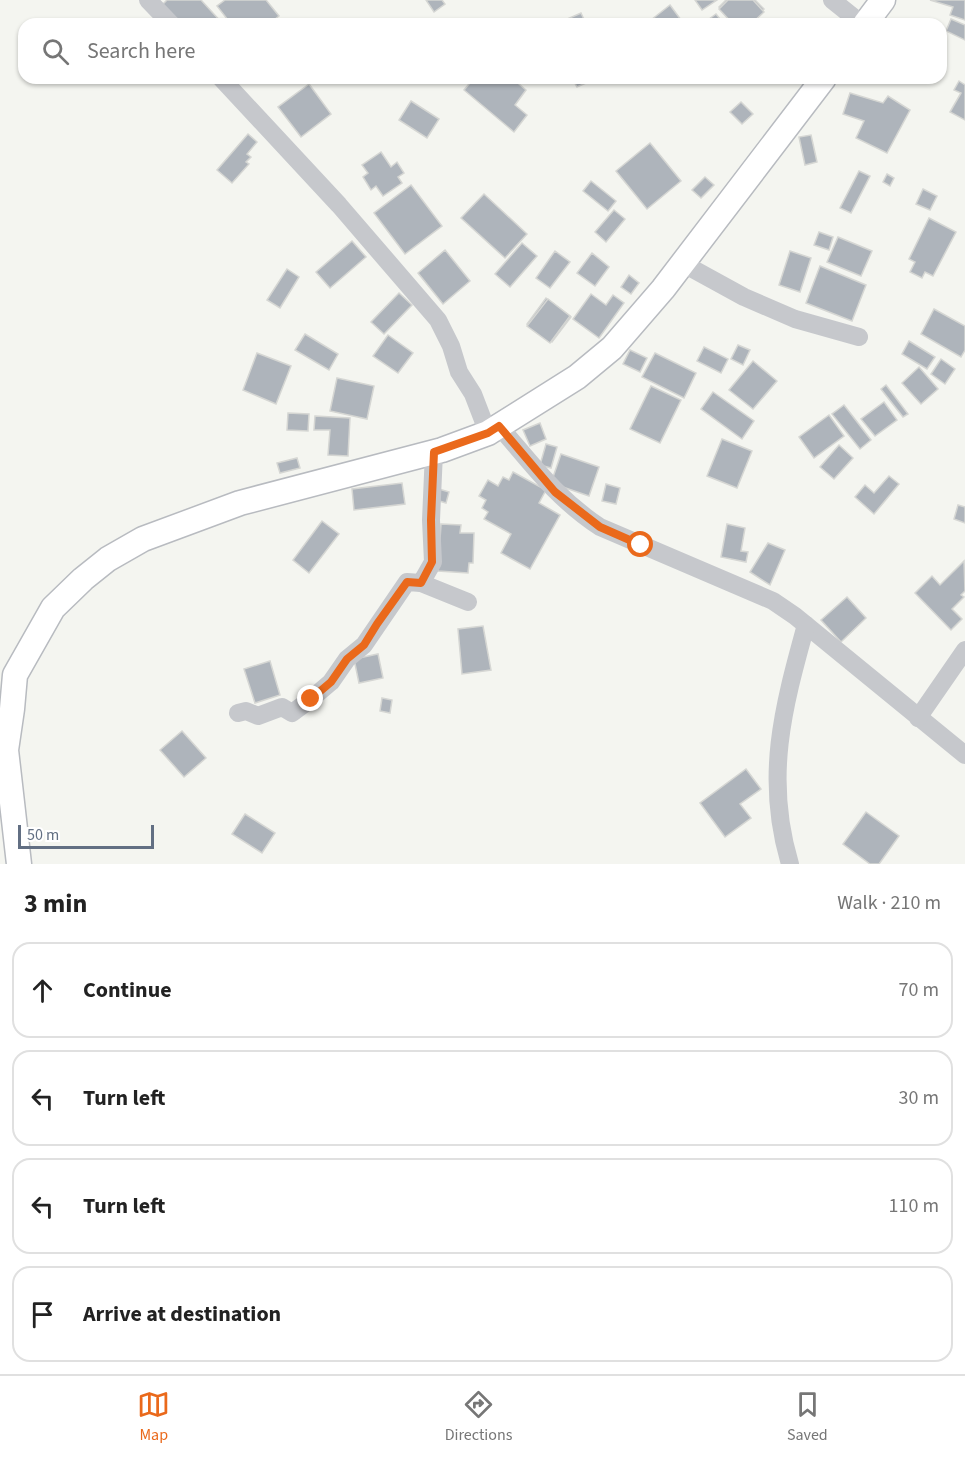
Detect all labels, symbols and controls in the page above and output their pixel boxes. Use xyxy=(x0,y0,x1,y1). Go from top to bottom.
search box xyxy=(18,18,947,84)
icon: search xyxy=(39,35,72,68)
text: Search here xyxy=(87,35,195,67)
route start xyxy=(627,531,653,557)
route end xyxy=(297,685,323,711)
scale bar xyxy=(18,822,154,850)
text: 50 m xyxy=(27,824,59,846)
text: 3 min xyxy=(24,885,87,922)
text: Walk · 210 m xyxy=(837,889,941,917)
icon: ahead xyxy=(26,974,59,1007)
text: Continue xyxy=(83,974,172,1006)
text: 70 m xyxy=(899,976,939,1004)
icon: left xyxy=(26,1082,59,1115)
text: Turn left xyxy=(83,1082,165,1114)
text: 30 m xyxy=(899,1084,939,1112)
icon: left xyxy=(26,1190,59,1223)
text: Turn left xyxy=(83,1190,165,1222)
text: 110 m xyxy=(889,1192,939,1220)
icon: arrive xyxy=(26,1298,59,1331)
text: Arrive at destination xyxy=(83,1298,281,1330)
tab: Map xyxy=(137,1388,170,1446)
tab: Directions xyxy=(445,1388,512,1446)
tab: Saved xyxy=(787,1388,828,1446)

